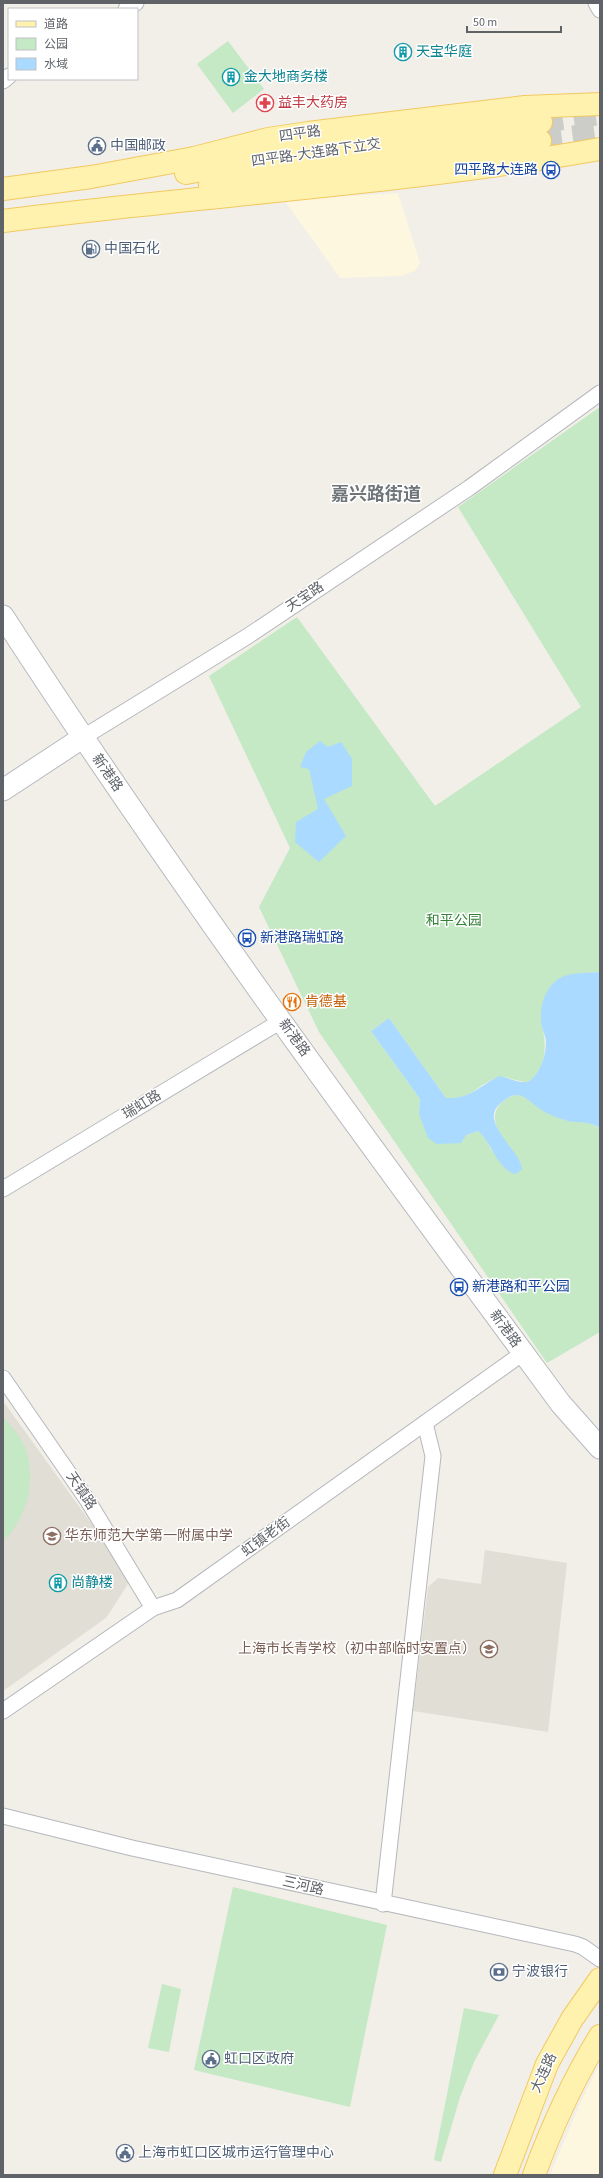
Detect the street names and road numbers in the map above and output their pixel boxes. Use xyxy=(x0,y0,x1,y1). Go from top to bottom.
street label: 四平路 xyxy=(278,121,322,147)
street label: 四平路-大连路下立交 xyxy=(250,134,382,172)
street label: 天宝路 xyxy=(282,577,328,617)
street label: 新港路 xyxy=(87,750,127,796)
street label: 新港路 xyxy=(274,1015,314,1061)
street label: 瑞虹路 xyxy=(119,1086,165,1124)
street label: 新港路 xyxy=(485,1306,525,1352)
street label: 天镇路 xyxy=(61,1468,101,1514)
street label: 虹镇老街 xyxy=(237,1512,295,1562)
street label: 三河路 xyxy=(280,1872,326,1900)
street label: 大连路 xyxy=(526,2050,562,2096)

